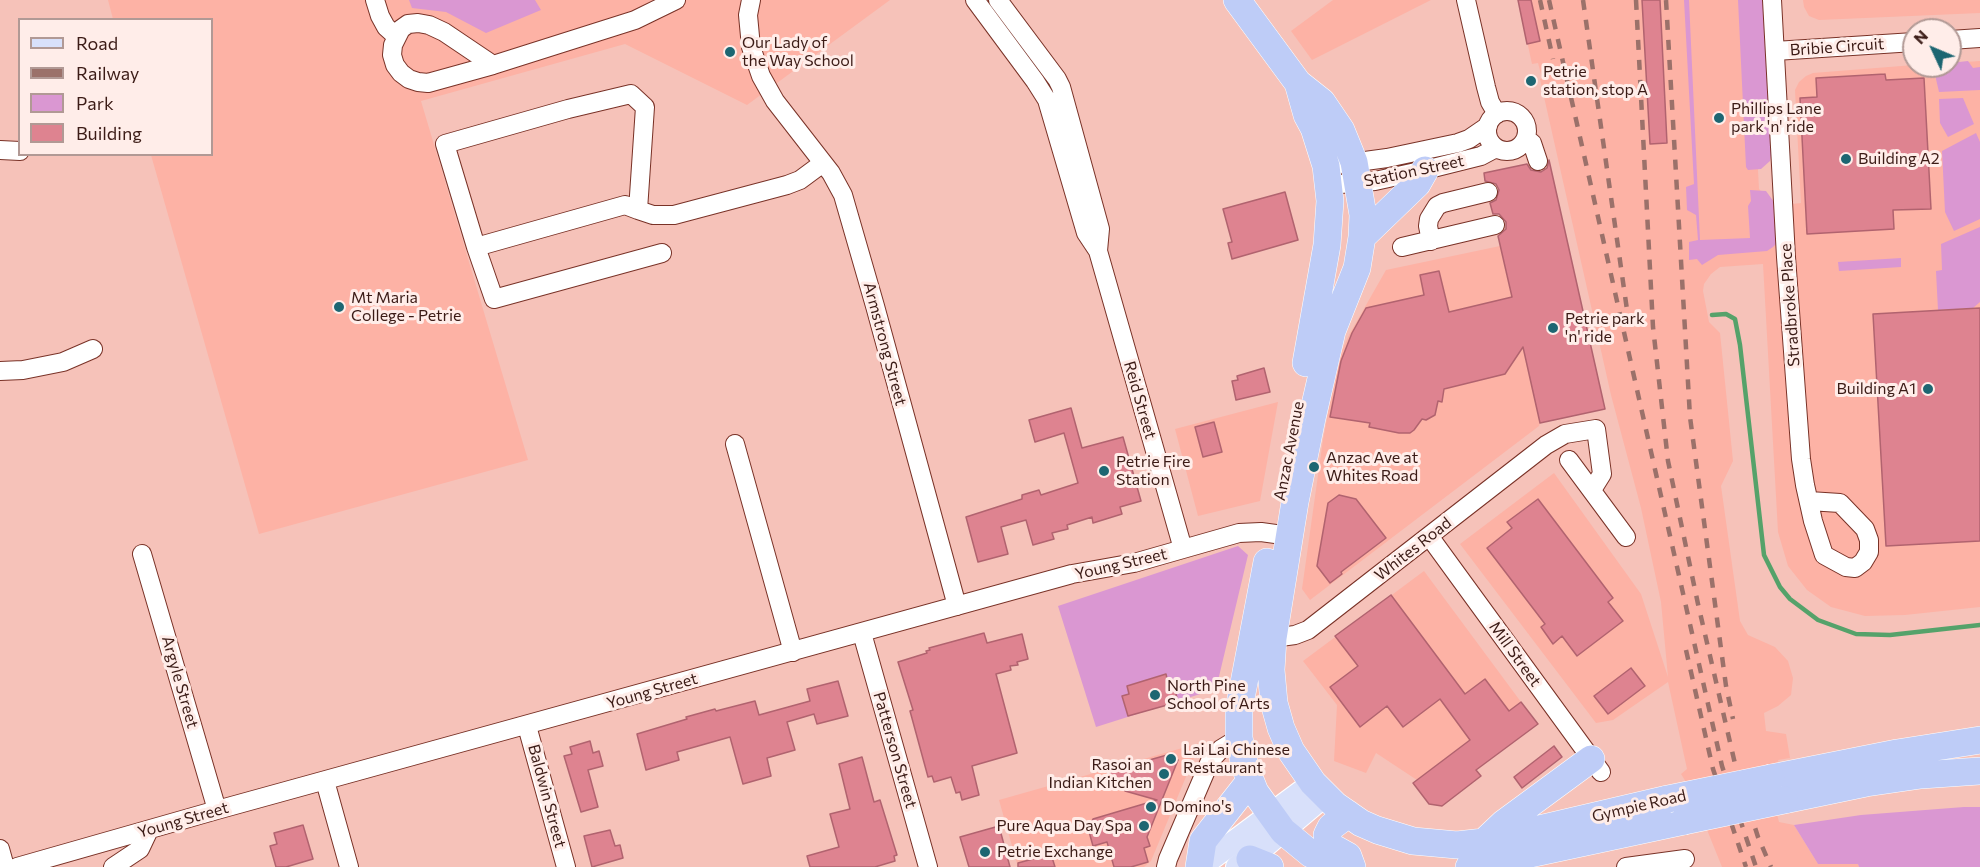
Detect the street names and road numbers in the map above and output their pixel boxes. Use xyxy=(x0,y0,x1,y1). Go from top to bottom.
street label: Bribie Circuit xyxy=(1789,34,1885,60)
street label: Station Street xyxy=(1362,151,1466,191)
street label: Stradbroke Place xyxy=(1776,243,1804,367)
street label: Armstrong Street xyxy=(859,280,911,408)
street label: Reid Street xyxy=(1120,359,1160,441)
street label: Anzac Avenue xyxy=(1270,400,1308,502)
street label: Whites Road xyxy=(1371,513,1455,585)
street label: Young Street xyxy=(1073,544,1169,584)
street label: Mill Street xyxy=(1485,618,1545,690)
street label: Argyle Street xyxy=(158,634,202,730)
street label: Young Street xyxy=(604,669,700,713)
street label: Patterson Street xyxy=(869,690,921,810)
street label: Baldwin Street xyxy=(524,742,570,850)
street label: Gympie Road xyxy=(1590,786,1688,826)
street label: Young Street xyxy=(135,798,231,842)

